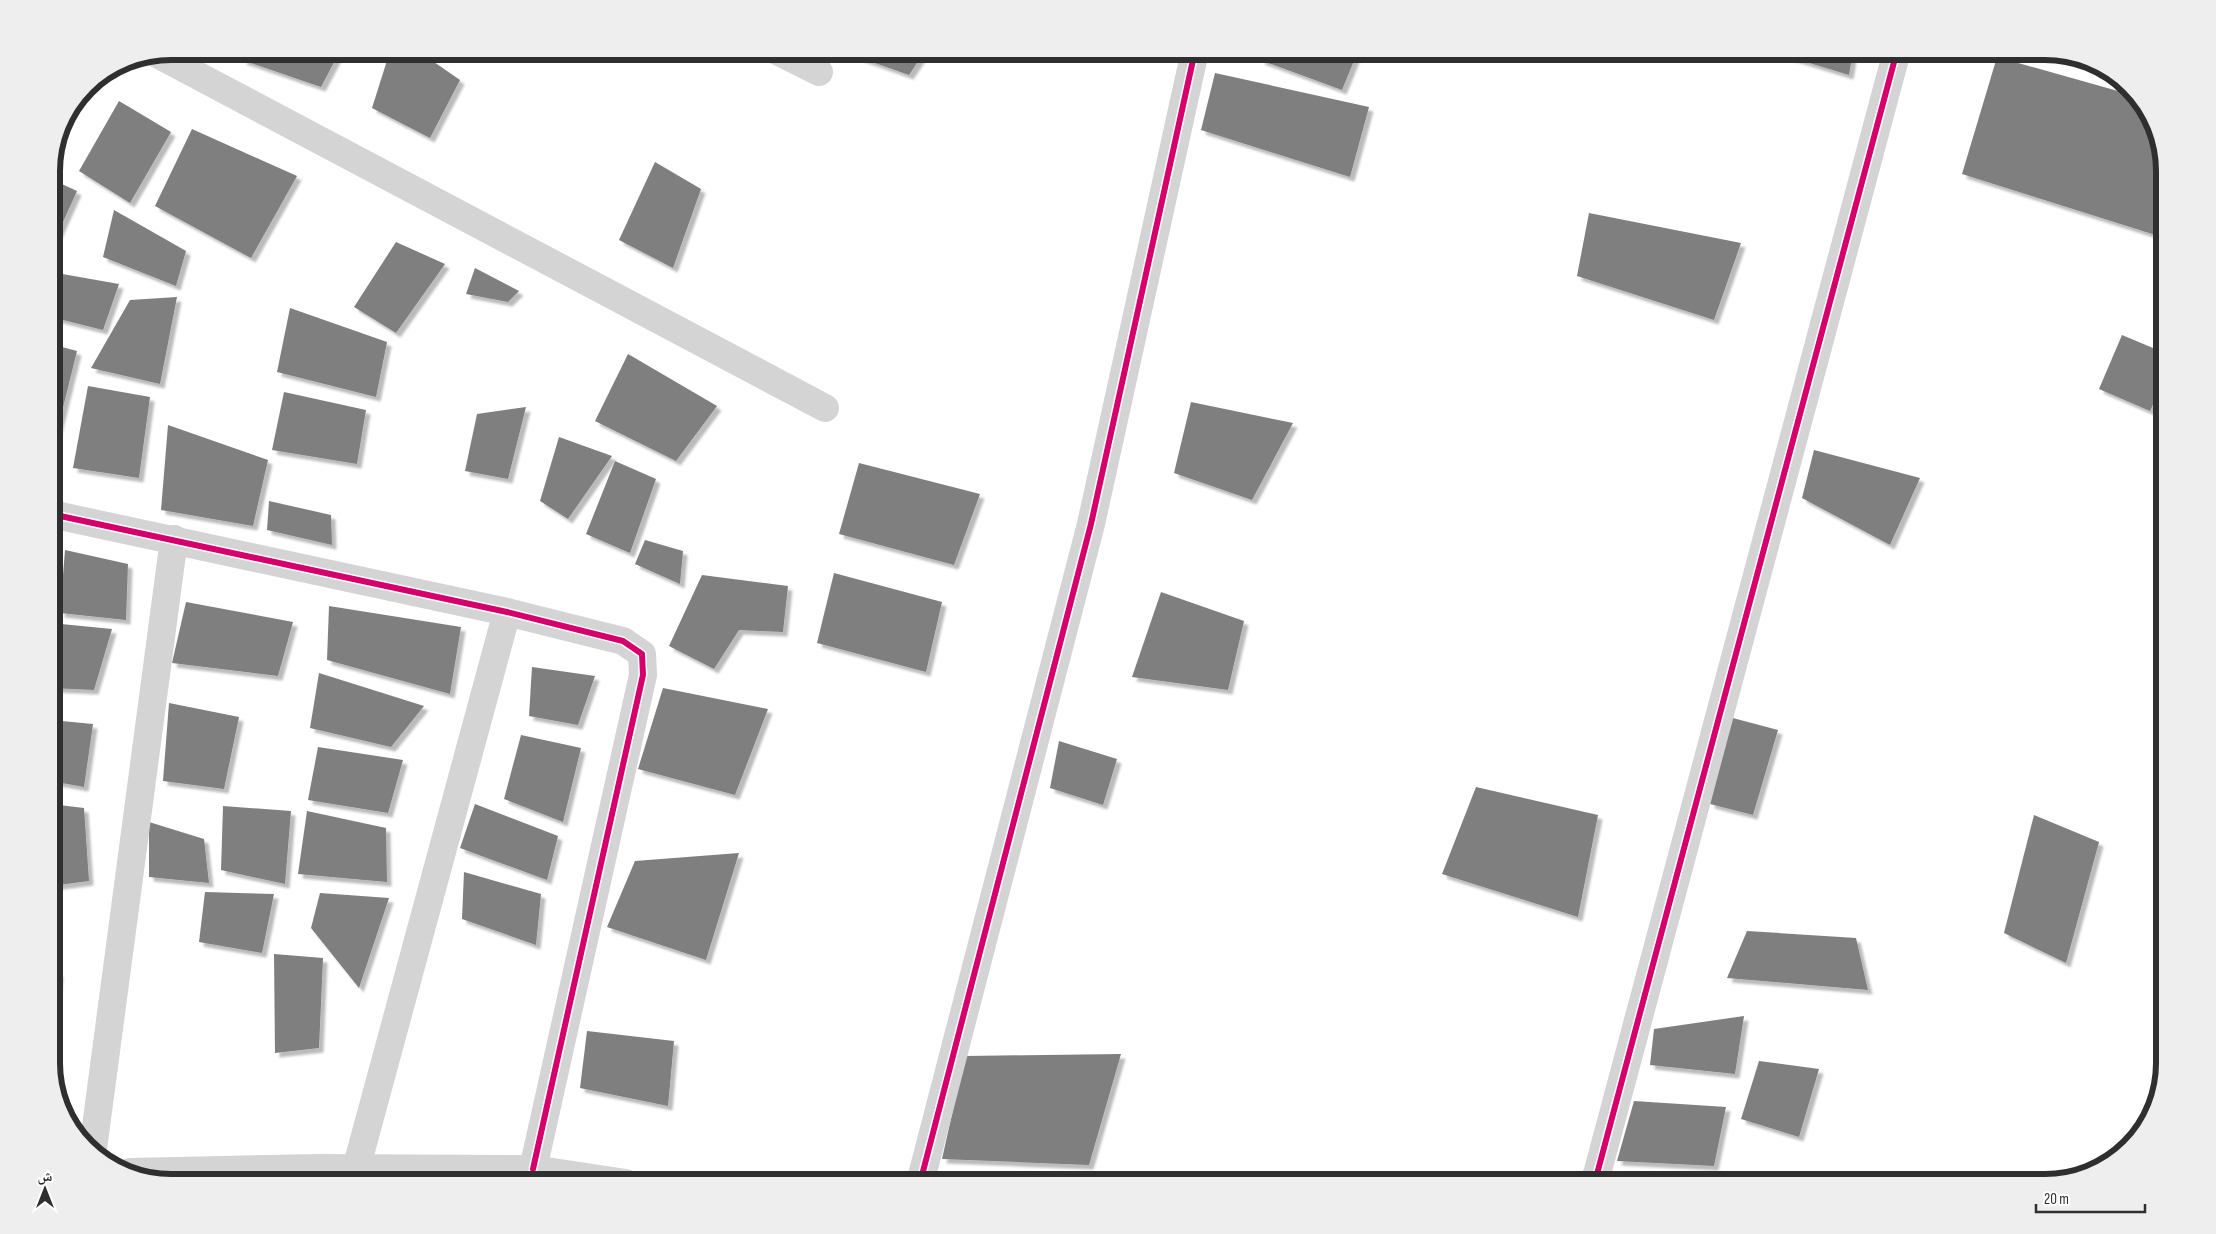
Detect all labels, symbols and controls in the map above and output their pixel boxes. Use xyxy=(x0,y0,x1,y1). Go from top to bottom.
north arrow xyxy=(20,1164,70,1214)
text: ش xyxy=(38,1168,53,1185)
scale bar xyxy=(2036,1182,2145,1214)
text: 20 m xyxy=(2044,1190,2069,1209)

